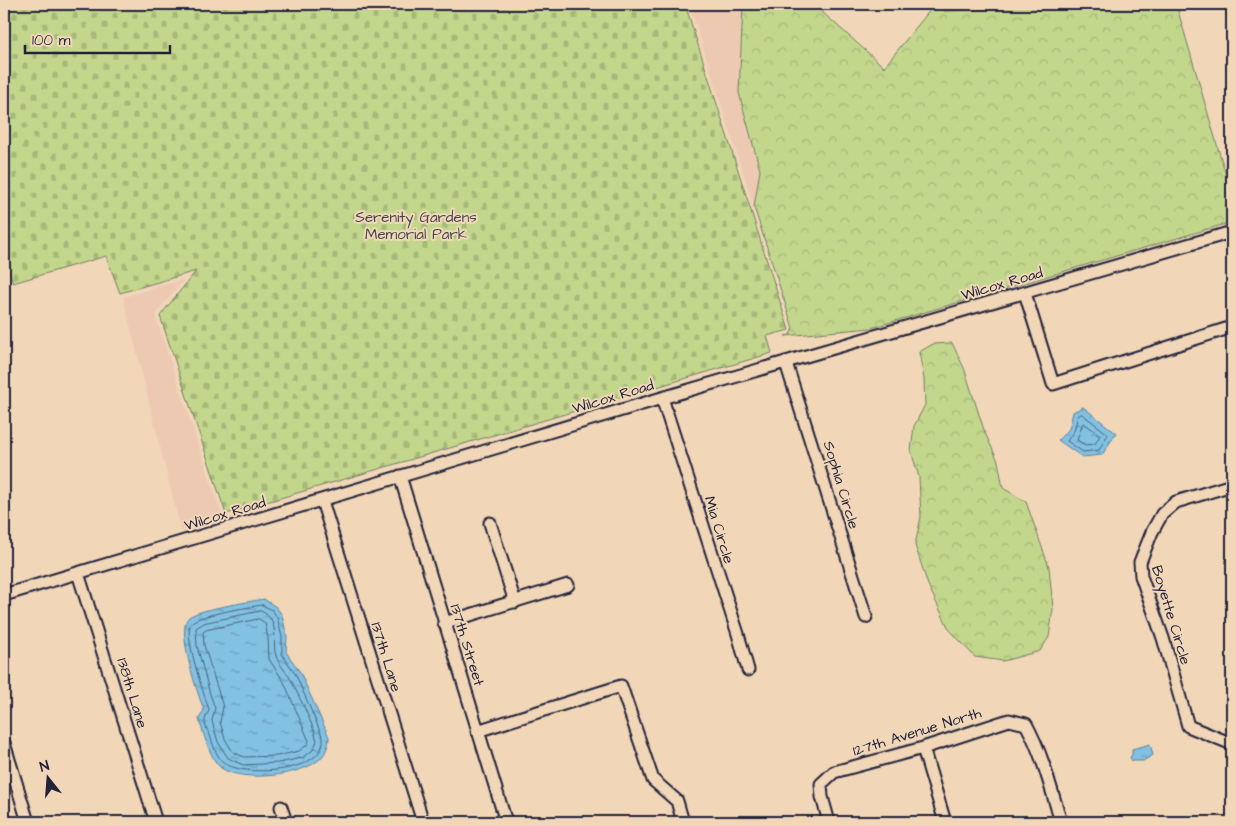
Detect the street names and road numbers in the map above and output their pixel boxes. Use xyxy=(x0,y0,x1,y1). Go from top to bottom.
street label: Wilcox Road xyxy=(959,262,1046,306)
street label: Wilcox Road xyxy=(570,375,657,419)
street label: Sophia Circle xyxy=(818,438,864,532)
street label: Wilcox Road xyxy=(182,492,269,536)
street label: Mia Circle xyxy=(699,494,739,566)
street label: Boyette Circle xyxy=(1145,563,1196,668)
street label: 137th Street xyxy=(445,601,489,689)
street label: 137th Lane xyxy=(365,620,407,694)
street label: 138th Lane xyxy=(111,655,153,731)
street label: 127th Avenue North xyxy=(850,702,984,762)

